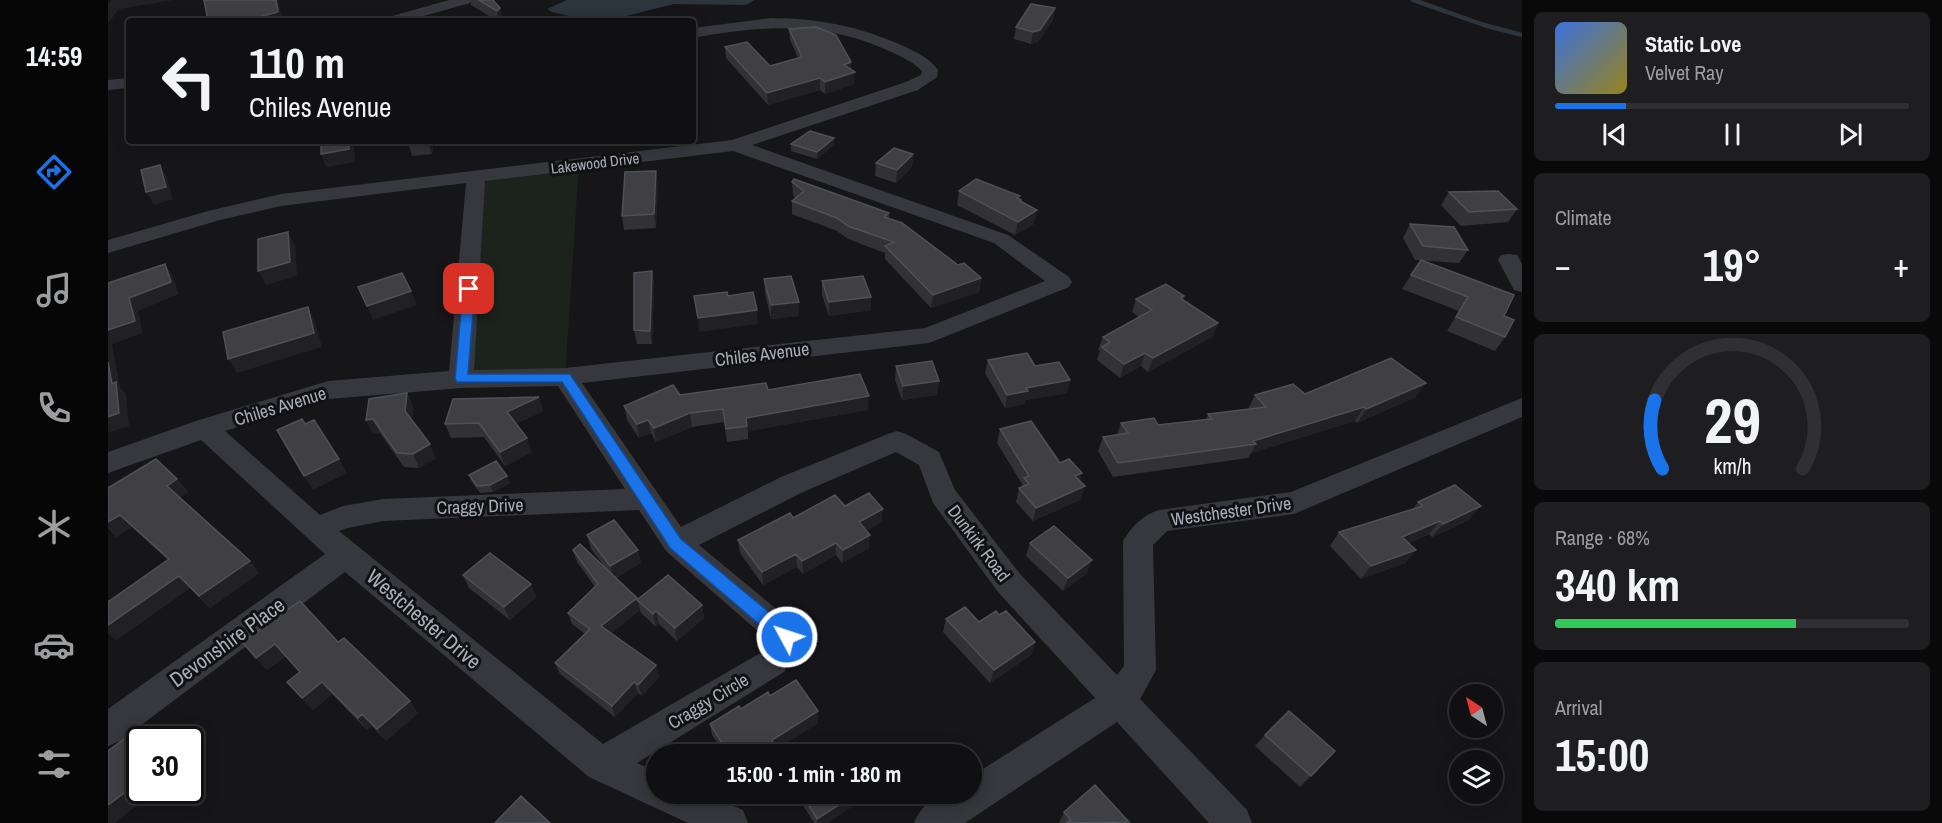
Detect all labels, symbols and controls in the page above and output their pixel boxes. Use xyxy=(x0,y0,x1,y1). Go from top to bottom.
text: Static Love xyxy=(1645,29,1741,59)
text: 110 m xyxy=(249,35,345,91)
text: 14:59 xyxy=(26,38,82,74)
icon: left xyxy=(150,42,228,120)
text: Velvet Ray xyxy=(1645,59,1723,86)
text: Chiles Avenue xyxy=(249,89,391,125)
icon: previous xyxy=(1598,118,1631,151)
icon: pause xyxy=(1716,118,1749,151)
icon: next xyxy=(1834,118,1867,151)
street label: Lakewood Drive xyxy=(550,147,641,179)
icon: directions xyxy=(33,151,75,193)
text: Climate xyxy=(1555,204,1612,231)
text: 19° xyxy=(1702,234,1762,295)
text: − xyxy=(1555,243,1571,287)
text: + xyxy=(1893,243,1909,287)
pin xyxy=(443,263,494,314)
icon: music xyxy=(33,269,75,311)
icon: arrive xyxy=(452,272,485,305)
street label: Chiles Avenue xyxy=(713,336,811,372)
text: 29 xyxy=(1704,378,1760,462)
street label: Chiles Avenue xyxy=(231,380,329,432)
icon: phone xyxy=(33,387,75,429)
text: km/h xyxy=(1713,452,1751,481)
street label: Westchester Drive xyxy=(1169,490,1293,532)
street label: Craggy Drive xyxy=(436,492,524,520)
street label: Dunkirk Road xyxy=(942,499,1016,587)
icon: climate xyxy=(33,506,75,548)
text: Range · 68% xyxy=(1555,524,1650,551)
text: 340 km xyxy=(1555,554,1680,615)
street label: Westchester Drive xyxy=(361,562,487,676)
street label: Devonshire Place xyxy=(163,590,291,694)
position arrow xyxy=(755,605,819,669)
icon: car xyxy=(33,624,75,666)
street label: Craggy Circle xyxy=(663,667,753,735)
north arrow xyxy=(1449,684,1503,738)
map controls xyxy=(1449,684,1503,804)
text: Arrival xyxy=(1555,694,1602,721)
text: 15:00 xyxy=(1555,724,1649,785)
speed limit sign: 30 xyxy=(126,726,204,804)
icon: filters xyxy=(33,743,75,785)
button: layers xyxy=(1449,750,1503,804)
text: 15:00 · 1 min · 180 m xyxy=(727,759,901,789)

